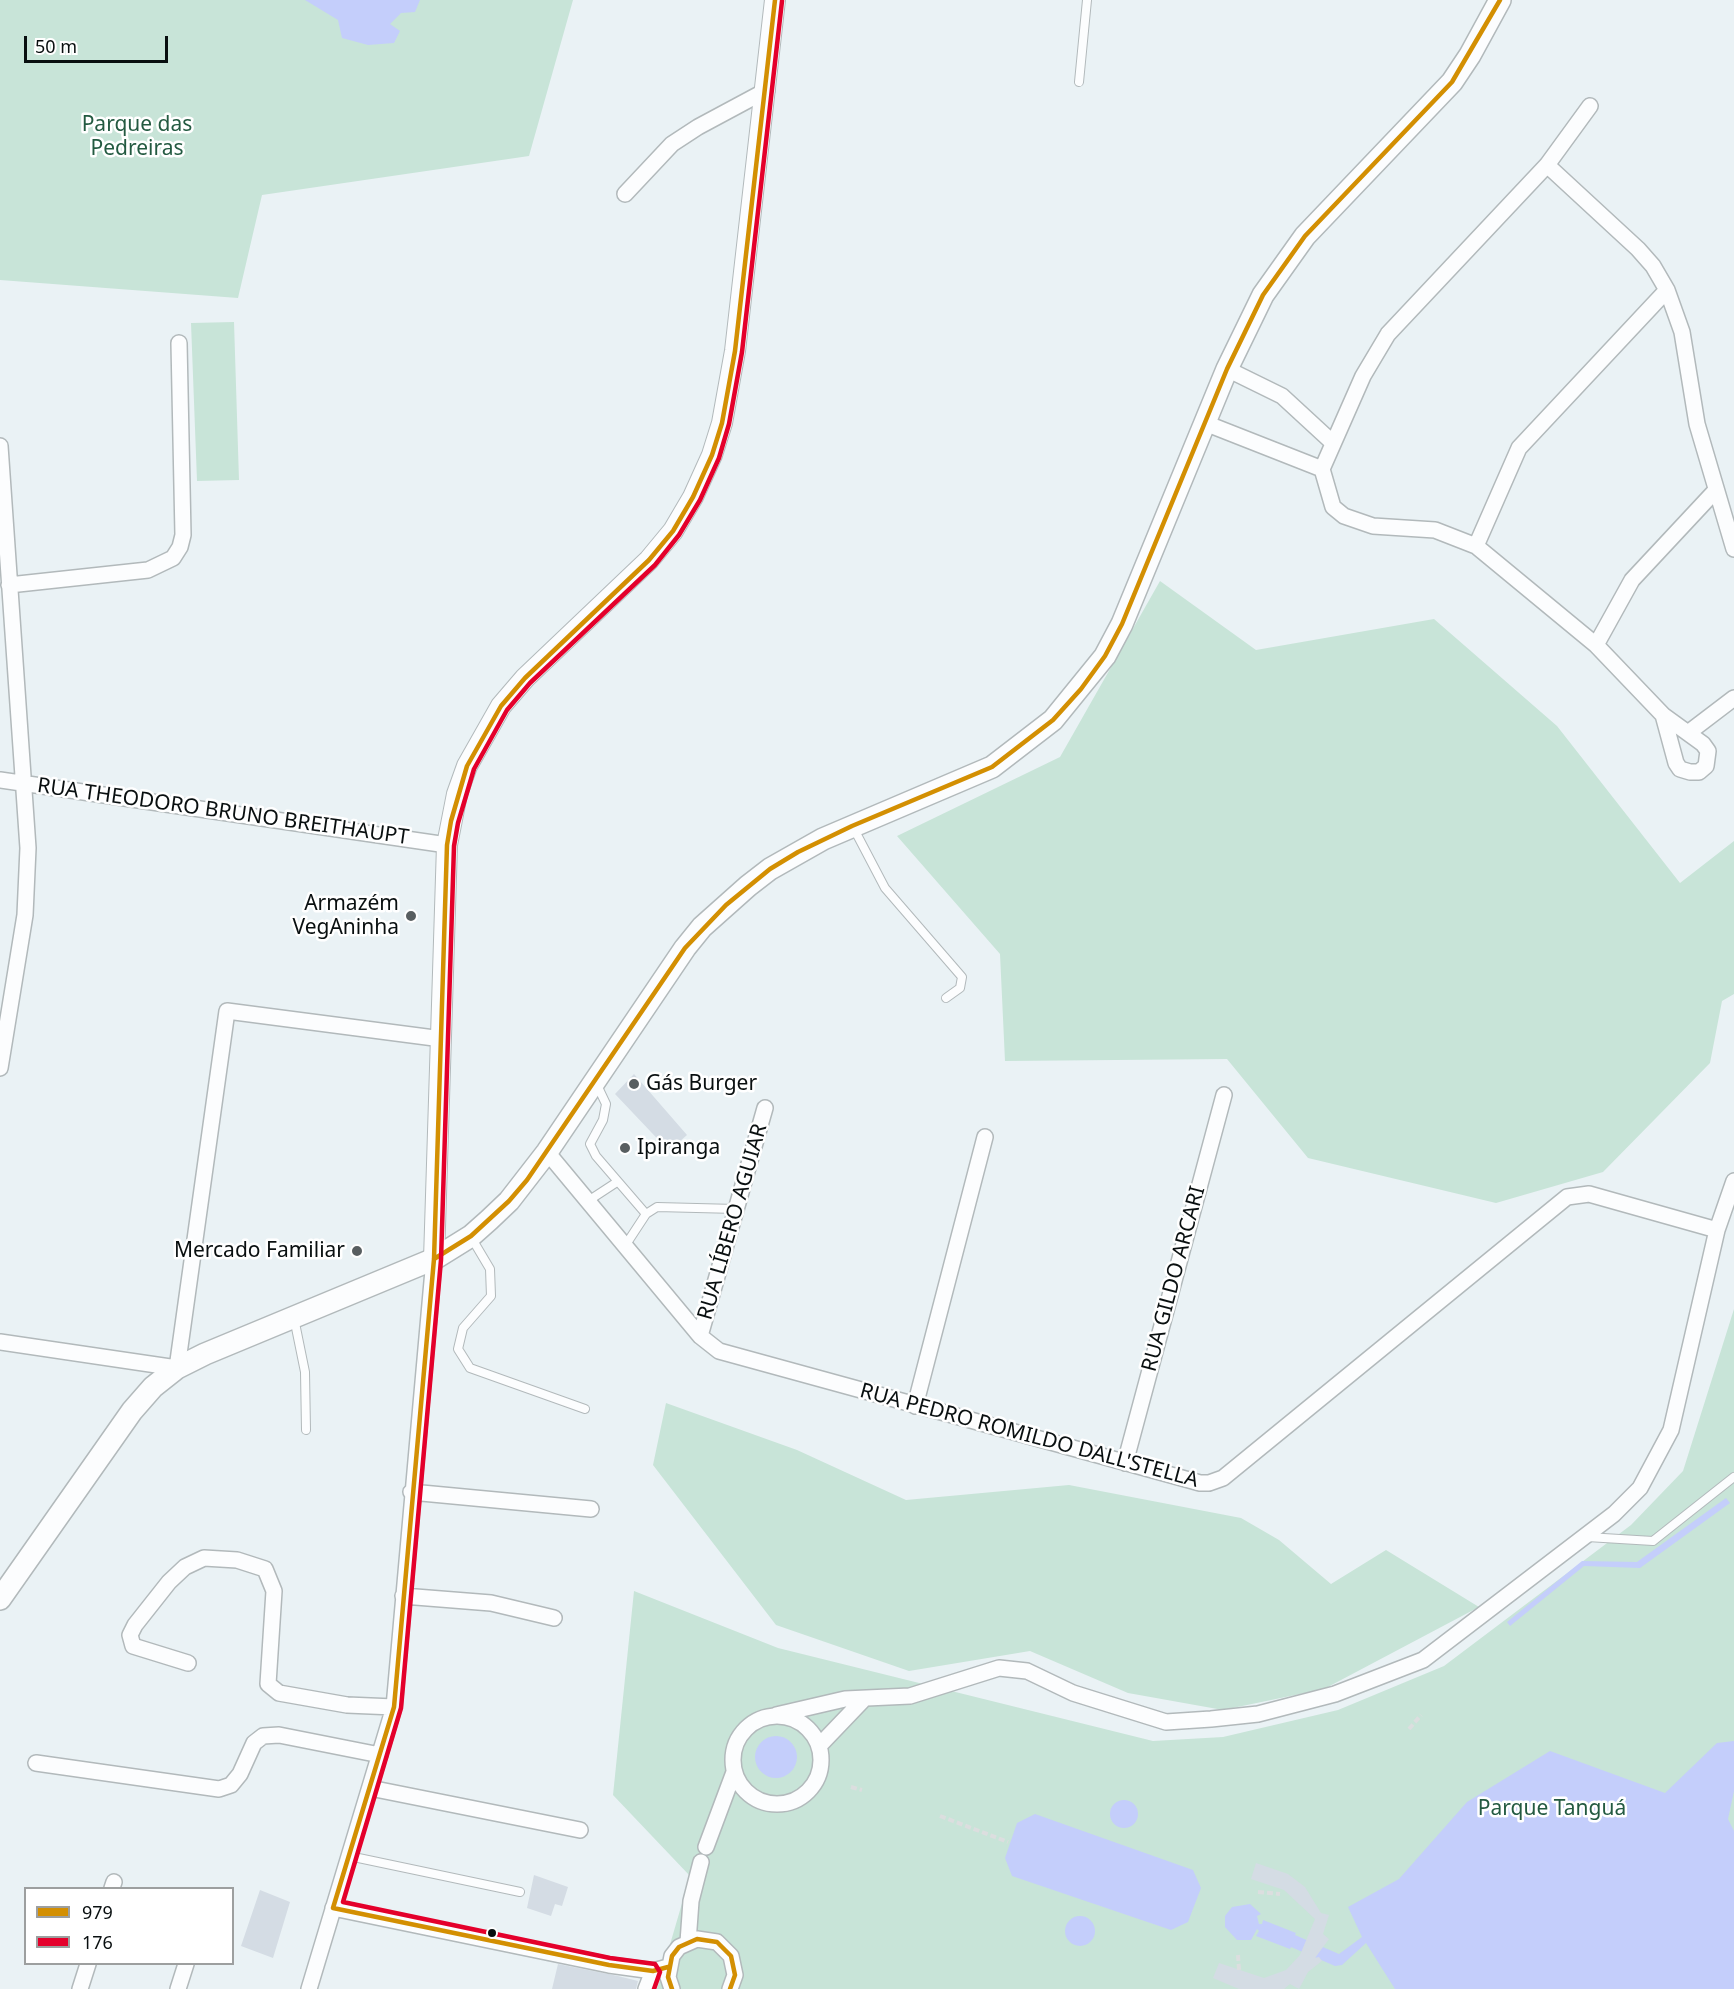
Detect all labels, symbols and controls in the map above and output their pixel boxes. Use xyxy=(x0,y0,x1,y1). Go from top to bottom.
scale bar xyxy=(27,24,171,62)
text: 50 m xyxy=(35,34,77,58)
park label: Parque das Pedreiras xyxy=(82,112,192,162)
street label: RUA THEODORO BRUNO BREITHAUPT xyxy=(36,773,410,851)
place label: Armazém VegAninha xyxy=(293,891,399,941)
marker: Armazém VegAninha xyxy=(404,909,418,923)
place label: Gás Burger xyxy=(646,1071,757,1097)
marker: Gás Burger xyxy=(627,1077,641,1091)
street label: RUA LÍBERO AGUIAR xyxy=(693,1121,773,1323)
place label: Ipiranga xyxy=(637,1135,720,1161)
marker: Ipiranga xyxy=(618,1141,632,1155)
street label: RUA GILDO ARCARI xyxy=(1137,1183,1211,1375)
place label: Mercado Familiar xyxy=(174,1238,345,1264)
marker: Mercado Familiar xyxy=(350,1244,364,1258)
street label: RUA PEDRO ROMILDO DALL'STELLA xyxy=(857,1379,1201,1493)
park label: Parque Tanguá xyxy=(1478,1796,1626,1822)
legend xyxy=(24,1887,234,1965)
text: 979 xyxy=(82,1900,113,1924)
unlabelled marker xyxy=(486,1927,498,1939)
text: 176 xyxy=(82,1930,113,1954)

